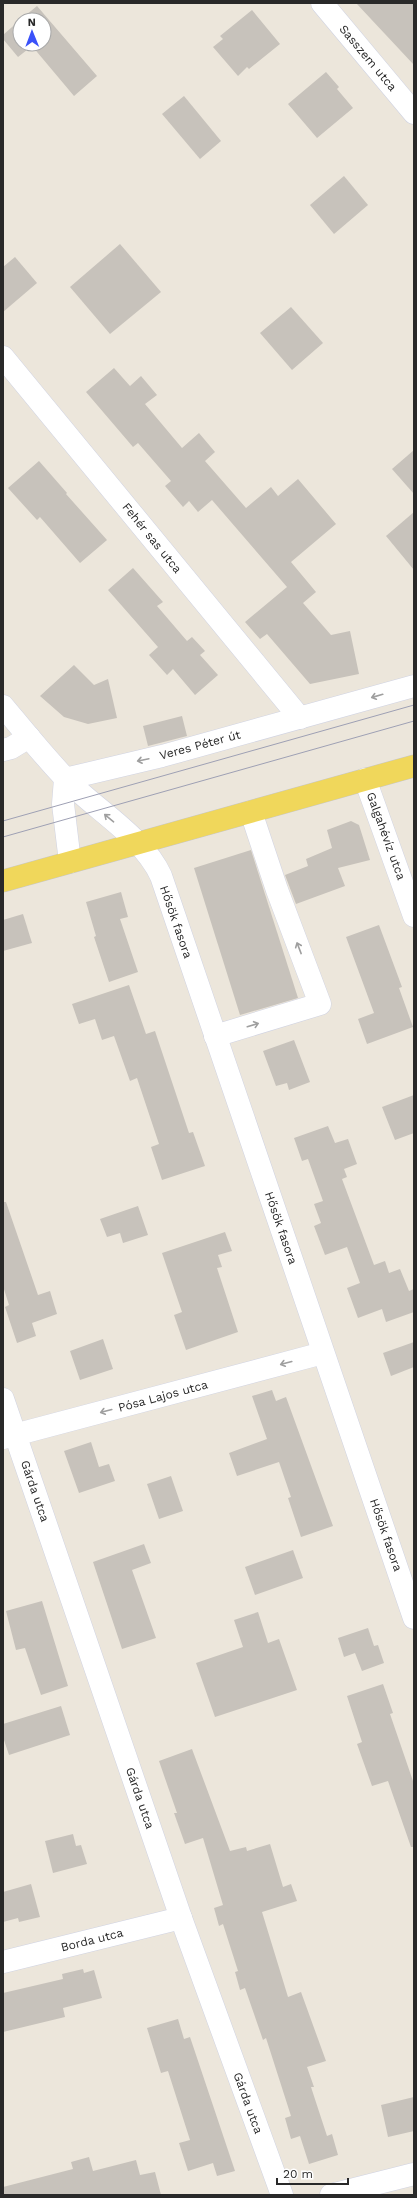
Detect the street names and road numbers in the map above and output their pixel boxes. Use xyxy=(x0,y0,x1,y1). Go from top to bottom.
street label: Sasszem utca xyxy=(336,22,400,94)
street label: Fehér sas utca xyxy=(119,500,185,576)
street label: Veres Péter út xyxy=(158,727,242,763)
street label: Galgahévíz utca xyxy=(364,790,408,882)
street label: Hősök fasora xyxy=(157,884,195,960)
street label: Hősök fasora xyxy=(262,1190,300,1266)
street label: Pósa Lajos utca xyxy=(117,1377,209,1415)
street label: Gárda utca xyxy=(18,1458,52,1524)
street label: Hősök fasora xyxy=(367,1497,405,1573)
street label: Gárda utca xyxy=(123,1765,157,1831)
street label: Borda utca xyxy=(59,1925,125,1955)
street label: Gárda utca xyxy=(230,2070,266,2136)

